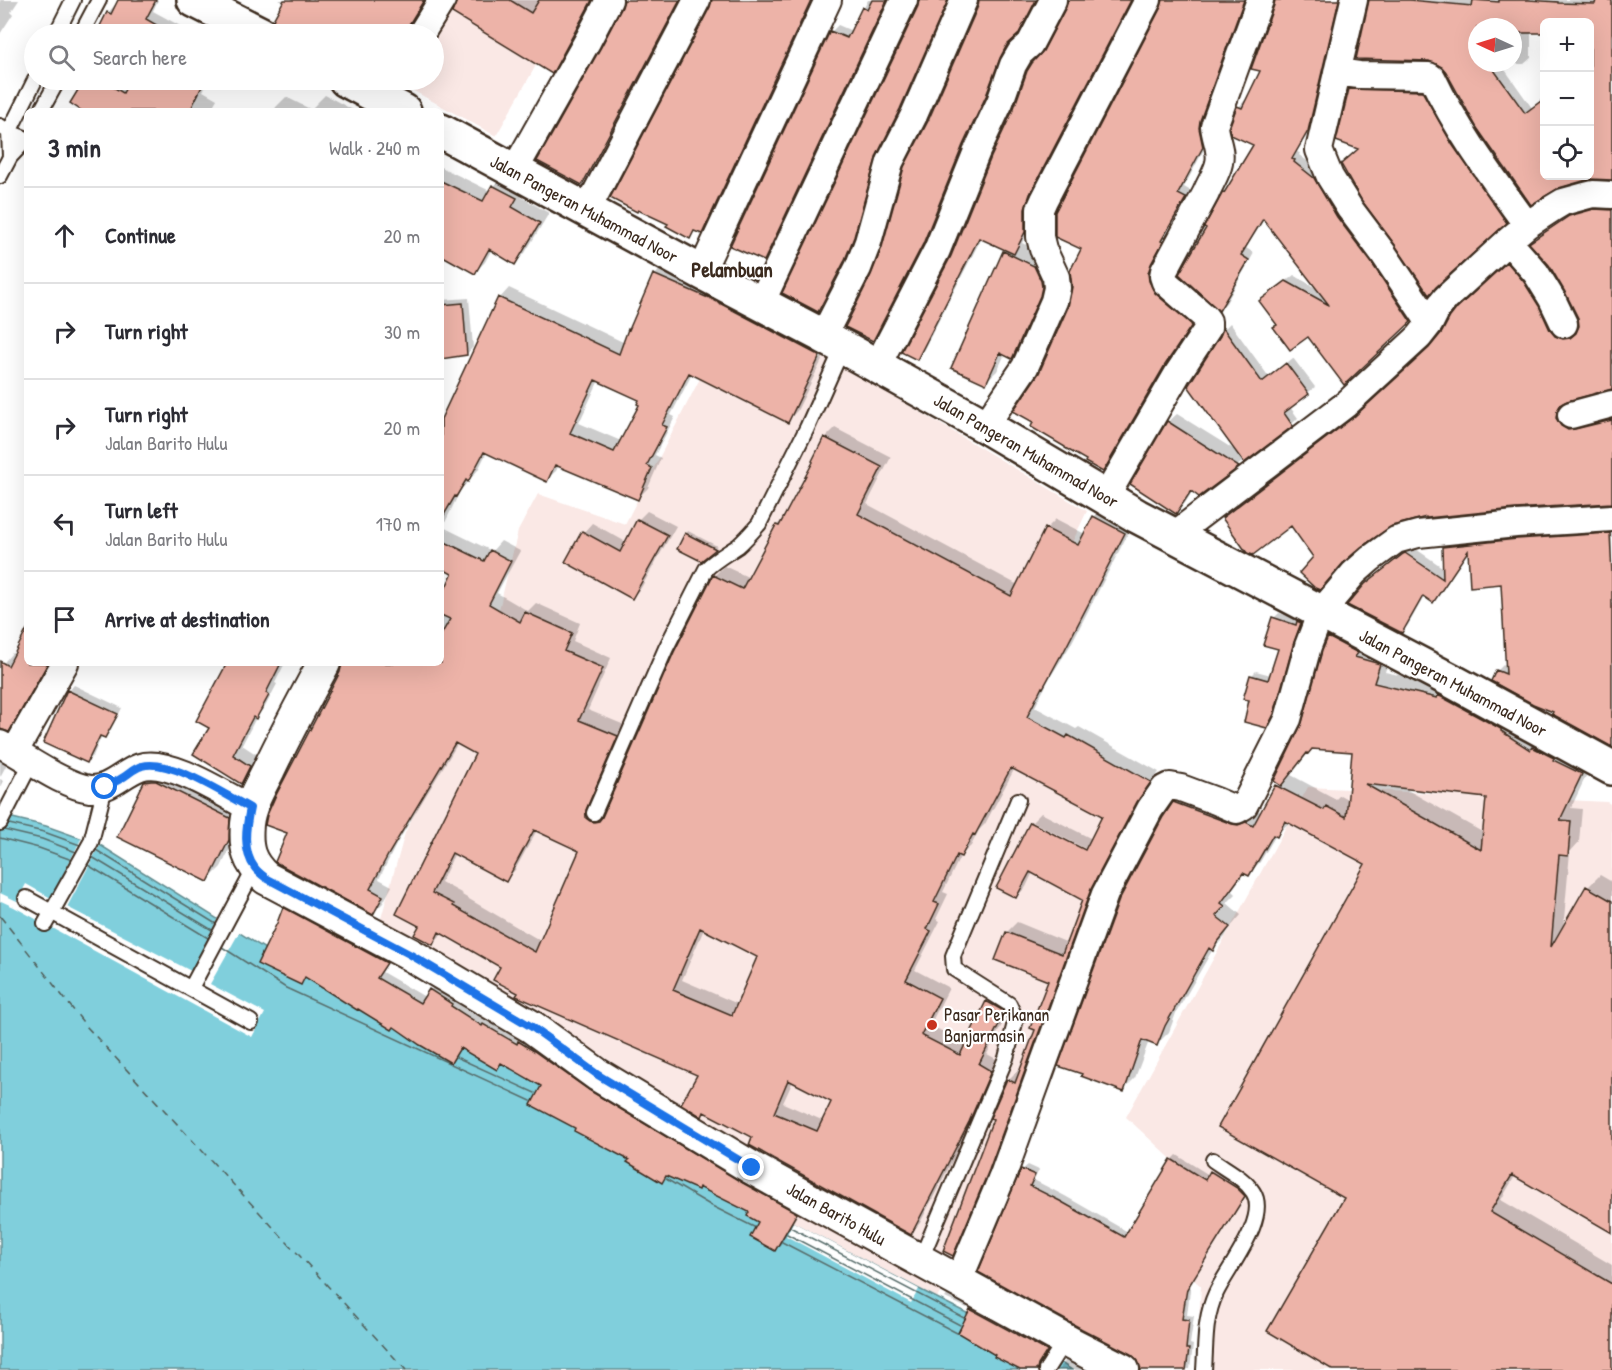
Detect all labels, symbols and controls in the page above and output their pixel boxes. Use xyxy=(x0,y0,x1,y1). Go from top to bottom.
north arrow xyxy=(1468,18,1522,72)
map controls xyxy=(1540,18,1594,180)
button: + xyxy=(1540,18,1594,72)
search box xyxy=(24,24,444,90)
icon: search xyxy=(45,41,78,74)
text: Search here xyxy=(93,42,187,72)
button: − xyxy=(1540,72,1594,126)
button: locate xyxy=(1540,126,1594,180)
text: 3 min xyxy=(48,130,101,165)
text: Walk · 240 m xyxy=(329,134,420,161)
street label: Jalan Pangeran Muhammad Noor xyxy=(486,148,683,269)
icon: ahead xyxy=(48,219,81,252)
text: Continue xyxy=(105,220,176,250)
text: 20 m xyxy=(383,222,420,249)
district label: Pelambuan xyxy=(691,255,773,284)
icon: right xyxy=(48,315,81,348)
text: Turn right xyxy=(105,316,188,346)
text: 30 m xyxy=(384,318,420,345)
street label: Jalan Pangeran Muhammad Noor xyxy=(929,387,1123,514)
text: Turn right xyxy=(105,399,188,429)
icon: right xyxy=(48,411,81,444)
text: 20 m xyxy=(383,414,420,441)
text: Jalan Barito Hulu xyxy=(105,429,227,456)
text: Turn left xyxy=(105,495,178,525)
icon: left xyxy=(48,507,81,540)
text: 170 m xyxy=(376,510,420,537)
text: Jalan Barito Hulu xyxy=(105,525,227,552)
icon: arrive xyxy=(48,603,81,636)
text: Arrive at destination xyxy=(105,604,270,634)
street label: Jalan Pangeran Muhammad Noor xyxy=(1355,622,1552,743)
route start xyxy=(91,773,117,799)
place label: Pasar Perikanan Banjarmasin xyxy=(944,1002,1049,1048)
marker: Pasar Perikanan Banjarmasin xyxy=(925,1018,939,1032)
route end xyxy=(738,1154,764,1180)
street label: Jalan Barito Hulu xyxy=(782,1176,890,1251)

